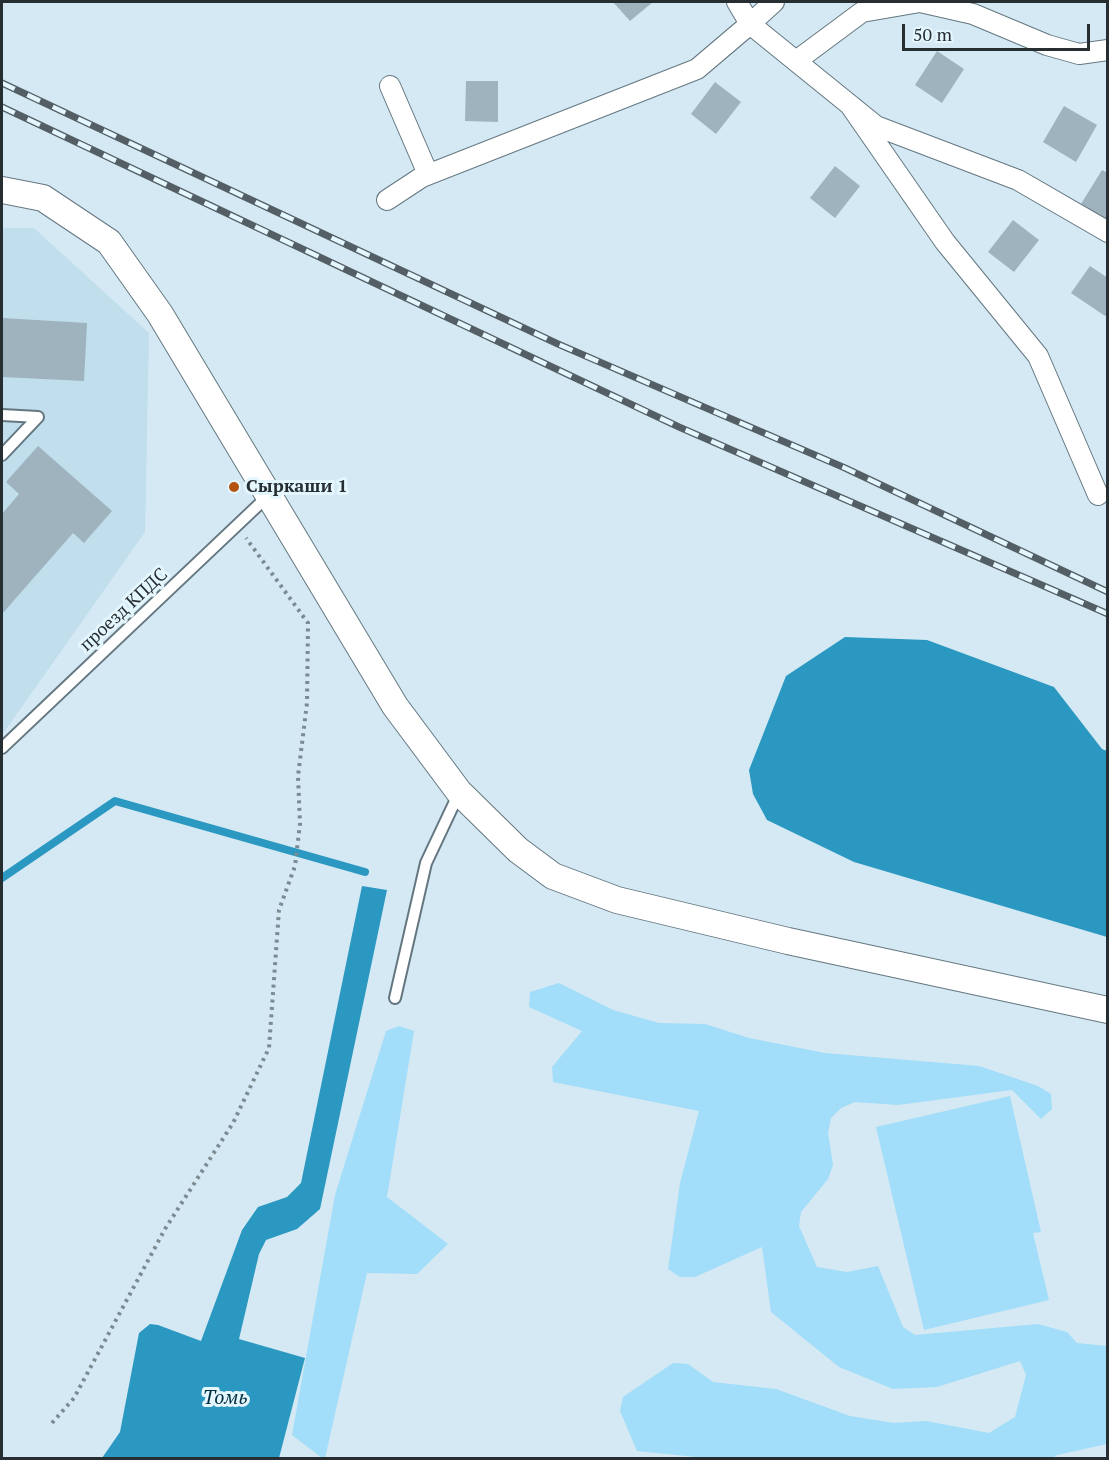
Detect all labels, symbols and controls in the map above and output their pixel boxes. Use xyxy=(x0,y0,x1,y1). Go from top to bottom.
scale bar xyxy=(905,12,1092,50)
text: 50 m xyxy=(913,22,952,46)
place label: Сыркаши 1 xyxy=(246,476,348,498)
marker: Сыркаши 1 xyxy=(227,480,241,494)
street label: проезд КПДС xyxy=(76,564,172,656)
water label: Томь xyxy=(203,1386,247,1410)

